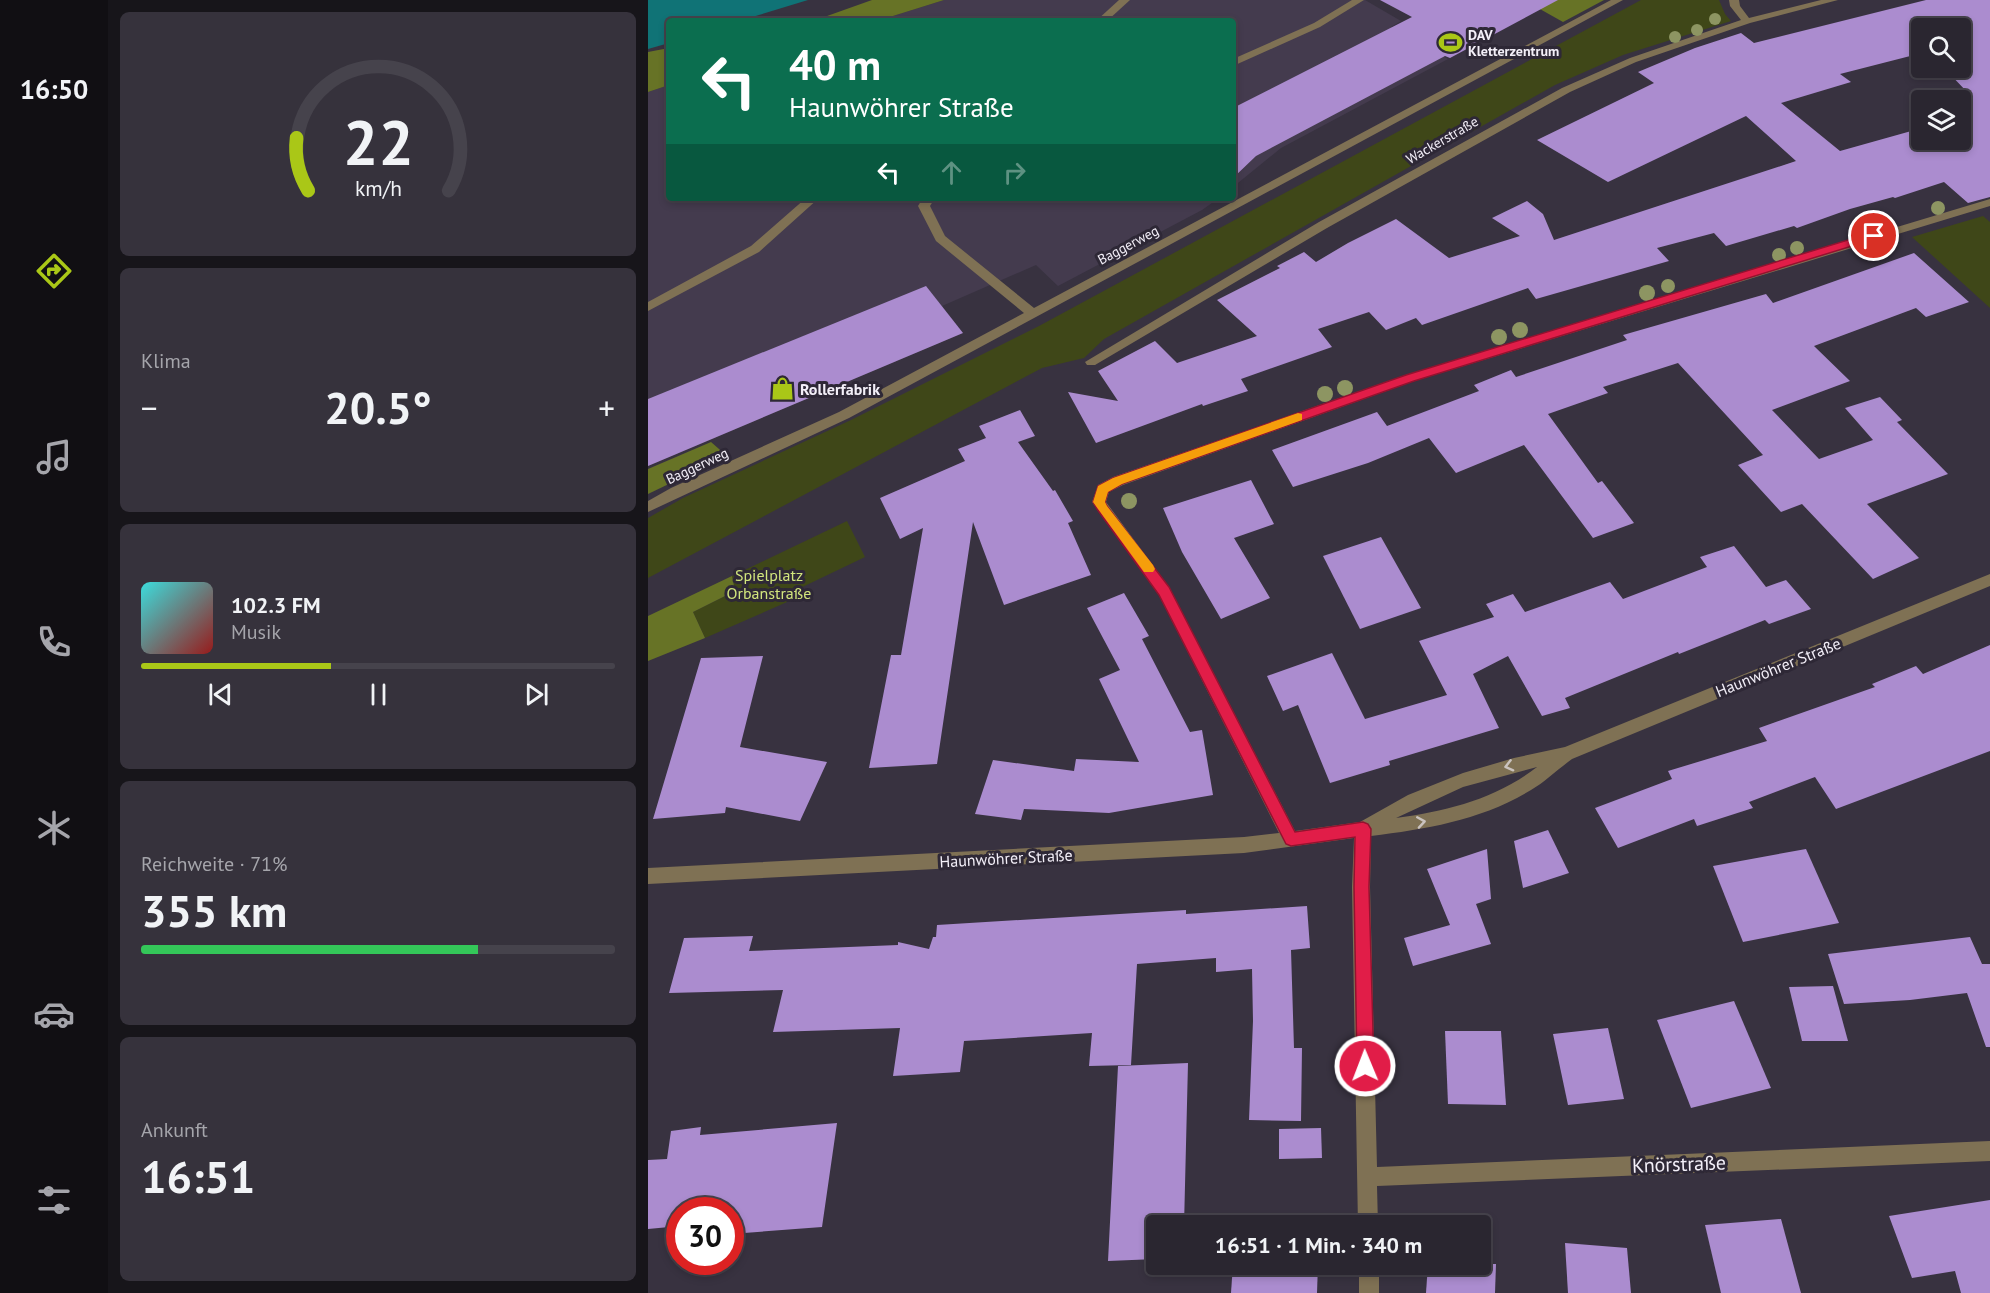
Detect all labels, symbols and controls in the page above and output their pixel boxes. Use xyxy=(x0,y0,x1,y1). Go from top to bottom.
map controls xyxy=(1911,18,1971,150)
button: search xyxy=(1911,18,1971,78)
place label: DAV Kletterzentrum xyxy=(1468,26,1559,60)
sports icon: DAV Kletterzentrum xyxy=(1437,30,1463,56)
text: 40 m xyxy=(789,37,881,92)
icon: left xyxy=(690,42,768,120)
text: 16:50 xyxy=(20,72,88,106)
text: Haunwöhrer Straße xyxy=(789,90,1014,124)
button: layers xyxy=(1911,90,1971,150)
text: 22 xyxy=(343,101,413,182)
street label: Wackerstraße xyxy=(1403,112,1481,168)
icon: left xyxy=(872,156,905,189)
icon: ahead xyxy=(935,156,968,189)
icon: right xyxy=(998,156,1031,189)
text: km/h xyxy=(354,174,401,202)
pin xyxy=(1848,210,1899,261)
icon: arrive xyxy=(1857,219,1890,252)
street label: Baggerweg xyxy=(1094,221,1162,269)
icon: directions xyxy=(33,250,75,292)
text: Klima xyxy=(141,348,191,374)
shop icon: Rollerfabrik xyxy=(769,376,795,402)
text: 20.5° xyxy=(324,378,432,436)
place label: Rollerfabrik xyxy=(800,379,880,399)
text: − xyxy=(141,386,158,429)
text: + xyxy=(598,386,615,429)
icon: music xyxy=(33,436,75,478)
street label: Baggerweg xyxy=(663,444,731,488)
park label: Spielplatz Orbanstraße xyxy=(727,565,811,603)
text: 102.3 FM xyxy=(231,591,321,619)
text: Musik xyxy=(231,619,281,645)
icon: phone xyxy=(33,621,75,663)
street label: Haunwöhrer Straße xyxy=(1713,633,1843,701)
icon: previous xyxy=(204,678,237,711)
icon: pause xyxy=(362,678,395,711)
icon: next xyxy=(520,678,553,711)
one-way arrow xyxy=(1504,758,1514,771)
icon: climate xyxy=(33,807,75,849)
one-way arrow xyxy=(1416,816,1426,828)
street label: Haunwöhrer Straße xyxy=(939,845,1073,871)
text: Reichweite · 71% xyxy=(141,851,287,877)
text: 355 km xyxy=(141,881,287,939)
icon: car xyxy=(33,993,75,1035)
position arrow xyxy=(1333,1034,1397,1098)
text: Ankunft xyxy=(141,1117,208,1143)
text: 16:51 xyxy=(141,1147,255,1205)
street label: Knörstraße xyxy=(1632,1149,1726,1179)
icon: filters xyxy=(33,1179,75,1221)
speed limit sign: 30 xyxy=(666,1197,744,1275)
text: 16:51 · 1 Min. · 340 m xyxy=(1215,1231,1422,1259)

